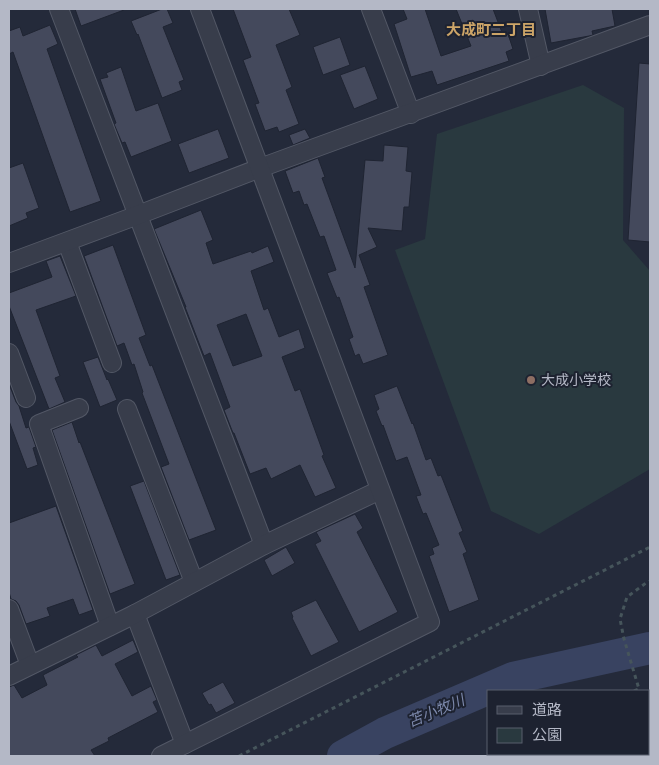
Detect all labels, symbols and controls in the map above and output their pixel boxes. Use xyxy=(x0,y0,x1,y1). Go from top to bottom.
district label: 大成町二丁目 xyxy=(446,21,536,39)
place label: 大成小学校 xyxy=(541,372,611,388)
marker: 大成小学校 xyxy=(525,374,537,386)
water label: 苫小牧川 xyxy=(405,690,469,731)
legend xyxy=(487,690,649,755)
text: 道路 xyxy=(532,701,562,719)
text: 公園 xyxy=(532,726,562,744)

